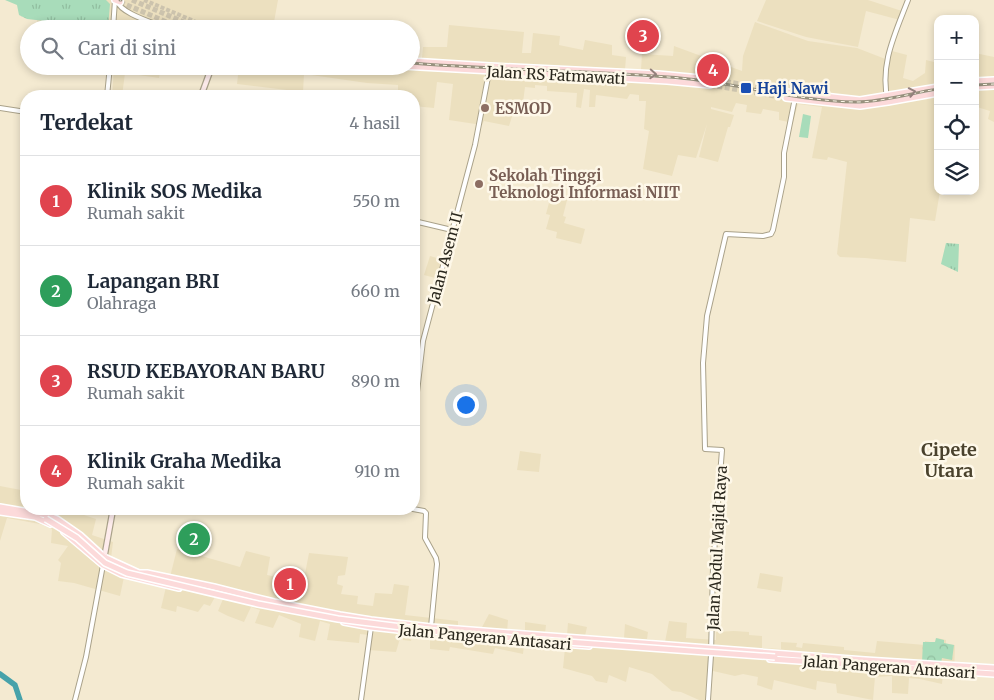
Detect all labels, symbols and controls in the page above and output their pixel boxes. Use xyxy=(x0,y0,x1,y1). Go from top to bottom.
map controls xyxy=(934,15,979,195)
button: + xyxy=(934,15,979,60)
pin: 3 xyxy=(627,17,659,55)
search box xyxy=(20,20,420,75)
icon: search xyxy=(38,34,66,62)
text: Cari di sini xyxy=(78,36,176,60)
pin: 4 xyxy=(697,51,729,89)
button: − xyxy=(934,60,979,105)
street label: Jalan RS Fatmawati xyxy=(485,62,626,88)
one-way arrow xyxy=(649,68,657,79)
place label: Haji Nawi xyxy=(757,79,829,98)
marker: Haji Nawi xyxy=(739,81,753,95)
one-way arrow xyxy=(908,87,917,97)
place label: ESMOD xyxy=(495,99,551,118)
marker: ESMOD xyxy=(479,102,491,114)
button: locate xyxy=(934,105,979,150)
text: Terdekat xyxy=(40,109,133,136)
text: 4 hasil xyxy=(349,113,400,133)
button: layers xyxy=(934,150,979,195)
place label: Sekolah Tinggi Teknologi Informasi NIIT xyxy=(489,166,680,202)
marker: Sekolah Tinggi Teknologi Informasi NIIT xyxy=(473,178,485,190)
text: Klinik SOS Medika xyxy=(87,179,262,203)
text: 1 xyxy=(52,191,60,211)
text: 550 m xyxy=(352,191,400,211)
text: Rumah sakit xyxy=(87,203,185,223)
street label: Jalan Asem II xyxy=(423,210,466,307)
text: Lapangan BRI xyxy=(87,269,220,293)
text: 2 xyxy=(51,281,61,301)
text: 660 m xyxy=(351,281,400,301)
text: Olahraga xyxy=(87,293,156,313)
text: RSUD KEBAYORAN BARU xyxy=(87,359,325,383)
text: 3 xyxy=(51,371,61,391)
text: 890 m xyxy=(351,371,400,391)
text: Rumah sakit xyxy=(87,383,185,403)
your location xyxy=(453,392,479,418)
district label: Cipete Utara xyxy=(921,438,977,482)
text: Klinik Graha Medika xyxy=(87,449,281,473)
text: 4 xyxy=(51,461,61,481)
text: 910 m xyxy=(354,461,400,481)
street label: Jalan Abdul Majid Raya xyxy=(703,465,731,632)
text: Rumah sakit xyxy=(87,473,185,493)
pin: 2 xyxy=(178,520,210,558)
pin: 1 xyxy=(274,565,306,603)
street label: Jalan Pangeran Antasari xyxy=(397,620,572,654)
street label: Jalan Pangeran Antasari xyxy=(801,651,976,683)

